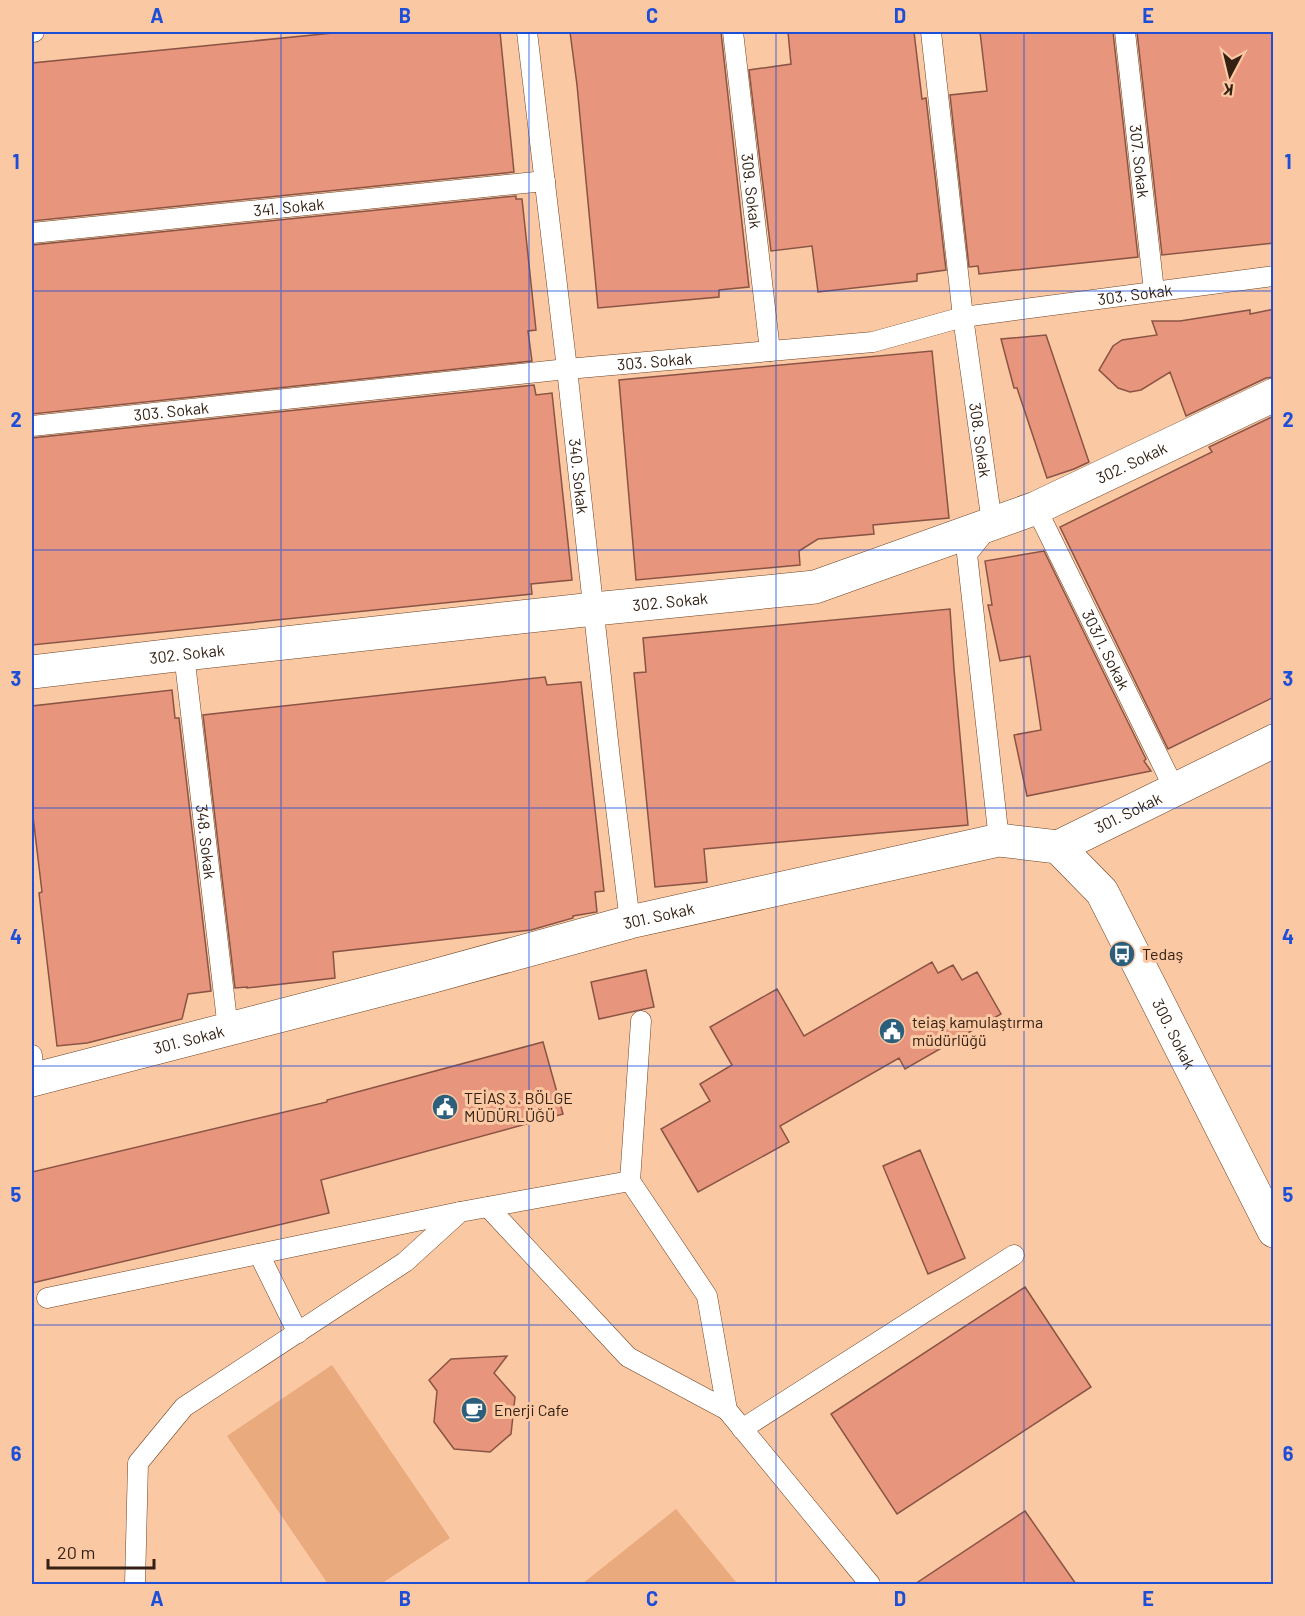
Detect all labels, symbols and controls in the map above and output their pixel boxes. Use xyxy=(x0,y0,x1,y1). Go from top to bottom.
text: A xyxy=(150,3,164,27)
text: B xyxy=(399,3,411,27)
text: C xyxy=(646,3,658,27)
text: D xyxy=(894,3,906,27)
text: E xyxy=(1142,3,1154,27)
north arrow xyxy=(1200,45,1260,105)
text: K xyxy=(1222,80,1234,100)
street label: 307. Sokak xyxy=(1126,123,1154,199)
text: 1 xyxy=(12,149,20,173)
text: 1 xyxy=(1284,149,1292,173)
street label: 309. Sokak xyxy=(738,152,766,229)
street label: 341. Sokak xyxy=(252,193,325,220)
street label: 303. Sokak xyxy=(1096,279,1173,308)
street label: 303. Sokak xyxy=(616,348,693,374)
street label: 303. Sokak xyxy=(133,397,210,424)
street label: 308. Sokak xyxy=(966,401,995,479)
text: 2 xyxy=(10,407,22,431)
text: 2 xyxy=(1282,407,1294,431)
street label: 340. Sokak xyxy=(566,437,593,515)
street label: 302. Sokak xyxy=(1093,437,1170,487)
street label: 302. Sokak xyxy=(631,588,709,614)
street label: 303/1. Sokak xyxy=(1078,606,1134,693)
street label: 302. Sokak xyxy=(148,640,226,667)
text: 3 xyxy=(11,666,21,690)
text: 3 xyxy=(1283,666,1293,690)
street label: 301. Sokak xyxy=(1091,788,1164,837)
street label: 348. Sokak xyxy=(193,803,220,880)
street label: 301. Sokak xyxy=(621,898,696,932)
text: 4 xyxy=(10,924,22,948)
text: 4 xyxy=(1282,924,1294,948)
bus stop icon: Tedaş xyxy=(1107,939,1137,969)
place label: Tedaş xyxy=(1142,944,1183,963)
street label: 300. Sokak xyxy=(1149,995,1200,1072)
place label: teiaş kamulaştırma müdürlüğü xyxy=(912,1012,1043,1049)
public building icon: teiaş kamulaştırma müdürlüğü xyxy=(877,1016,907,1046)
street label: 301. Sokak xyxy=(151,1021,226,1057)
place label: TEİAŞ 3. BÖLGE MÜDÜRLÜĞÜ xyxy=(464,1088,573,1125)
public building icon: TEİAŞ 3. BÖLGE MÜDÜRLÜĞÜ xyxy=(430,1092,460,1122)
text: 5 xyxy=(11,1182,22,1206)
text: 5 xyxy=(1283,1182,1294,1206)
cafe icon: Enerji Cafe xyxy=(459,1395,489,1425)
place label: Enerji Cafe xyxy=(494,1400,569,1419)
text: 6 xyxy=(11,1441,22,1465)
text: 6 xyxy=(1283,1441,1294,1465)
scale bar xyxy=(48,1532,154,1570)
text: 20 m xyxy=(57,1541,95,1563)
text: A xyxy=(150,1586,164,1610)
text: B xyxy=(399,1586,411,1610)
text: C xyxy=(646,1586,658,1610)
text: D xyxy=(894,1586,906,1610)
text: E xyxy=(1142,1586,1154,1610)

